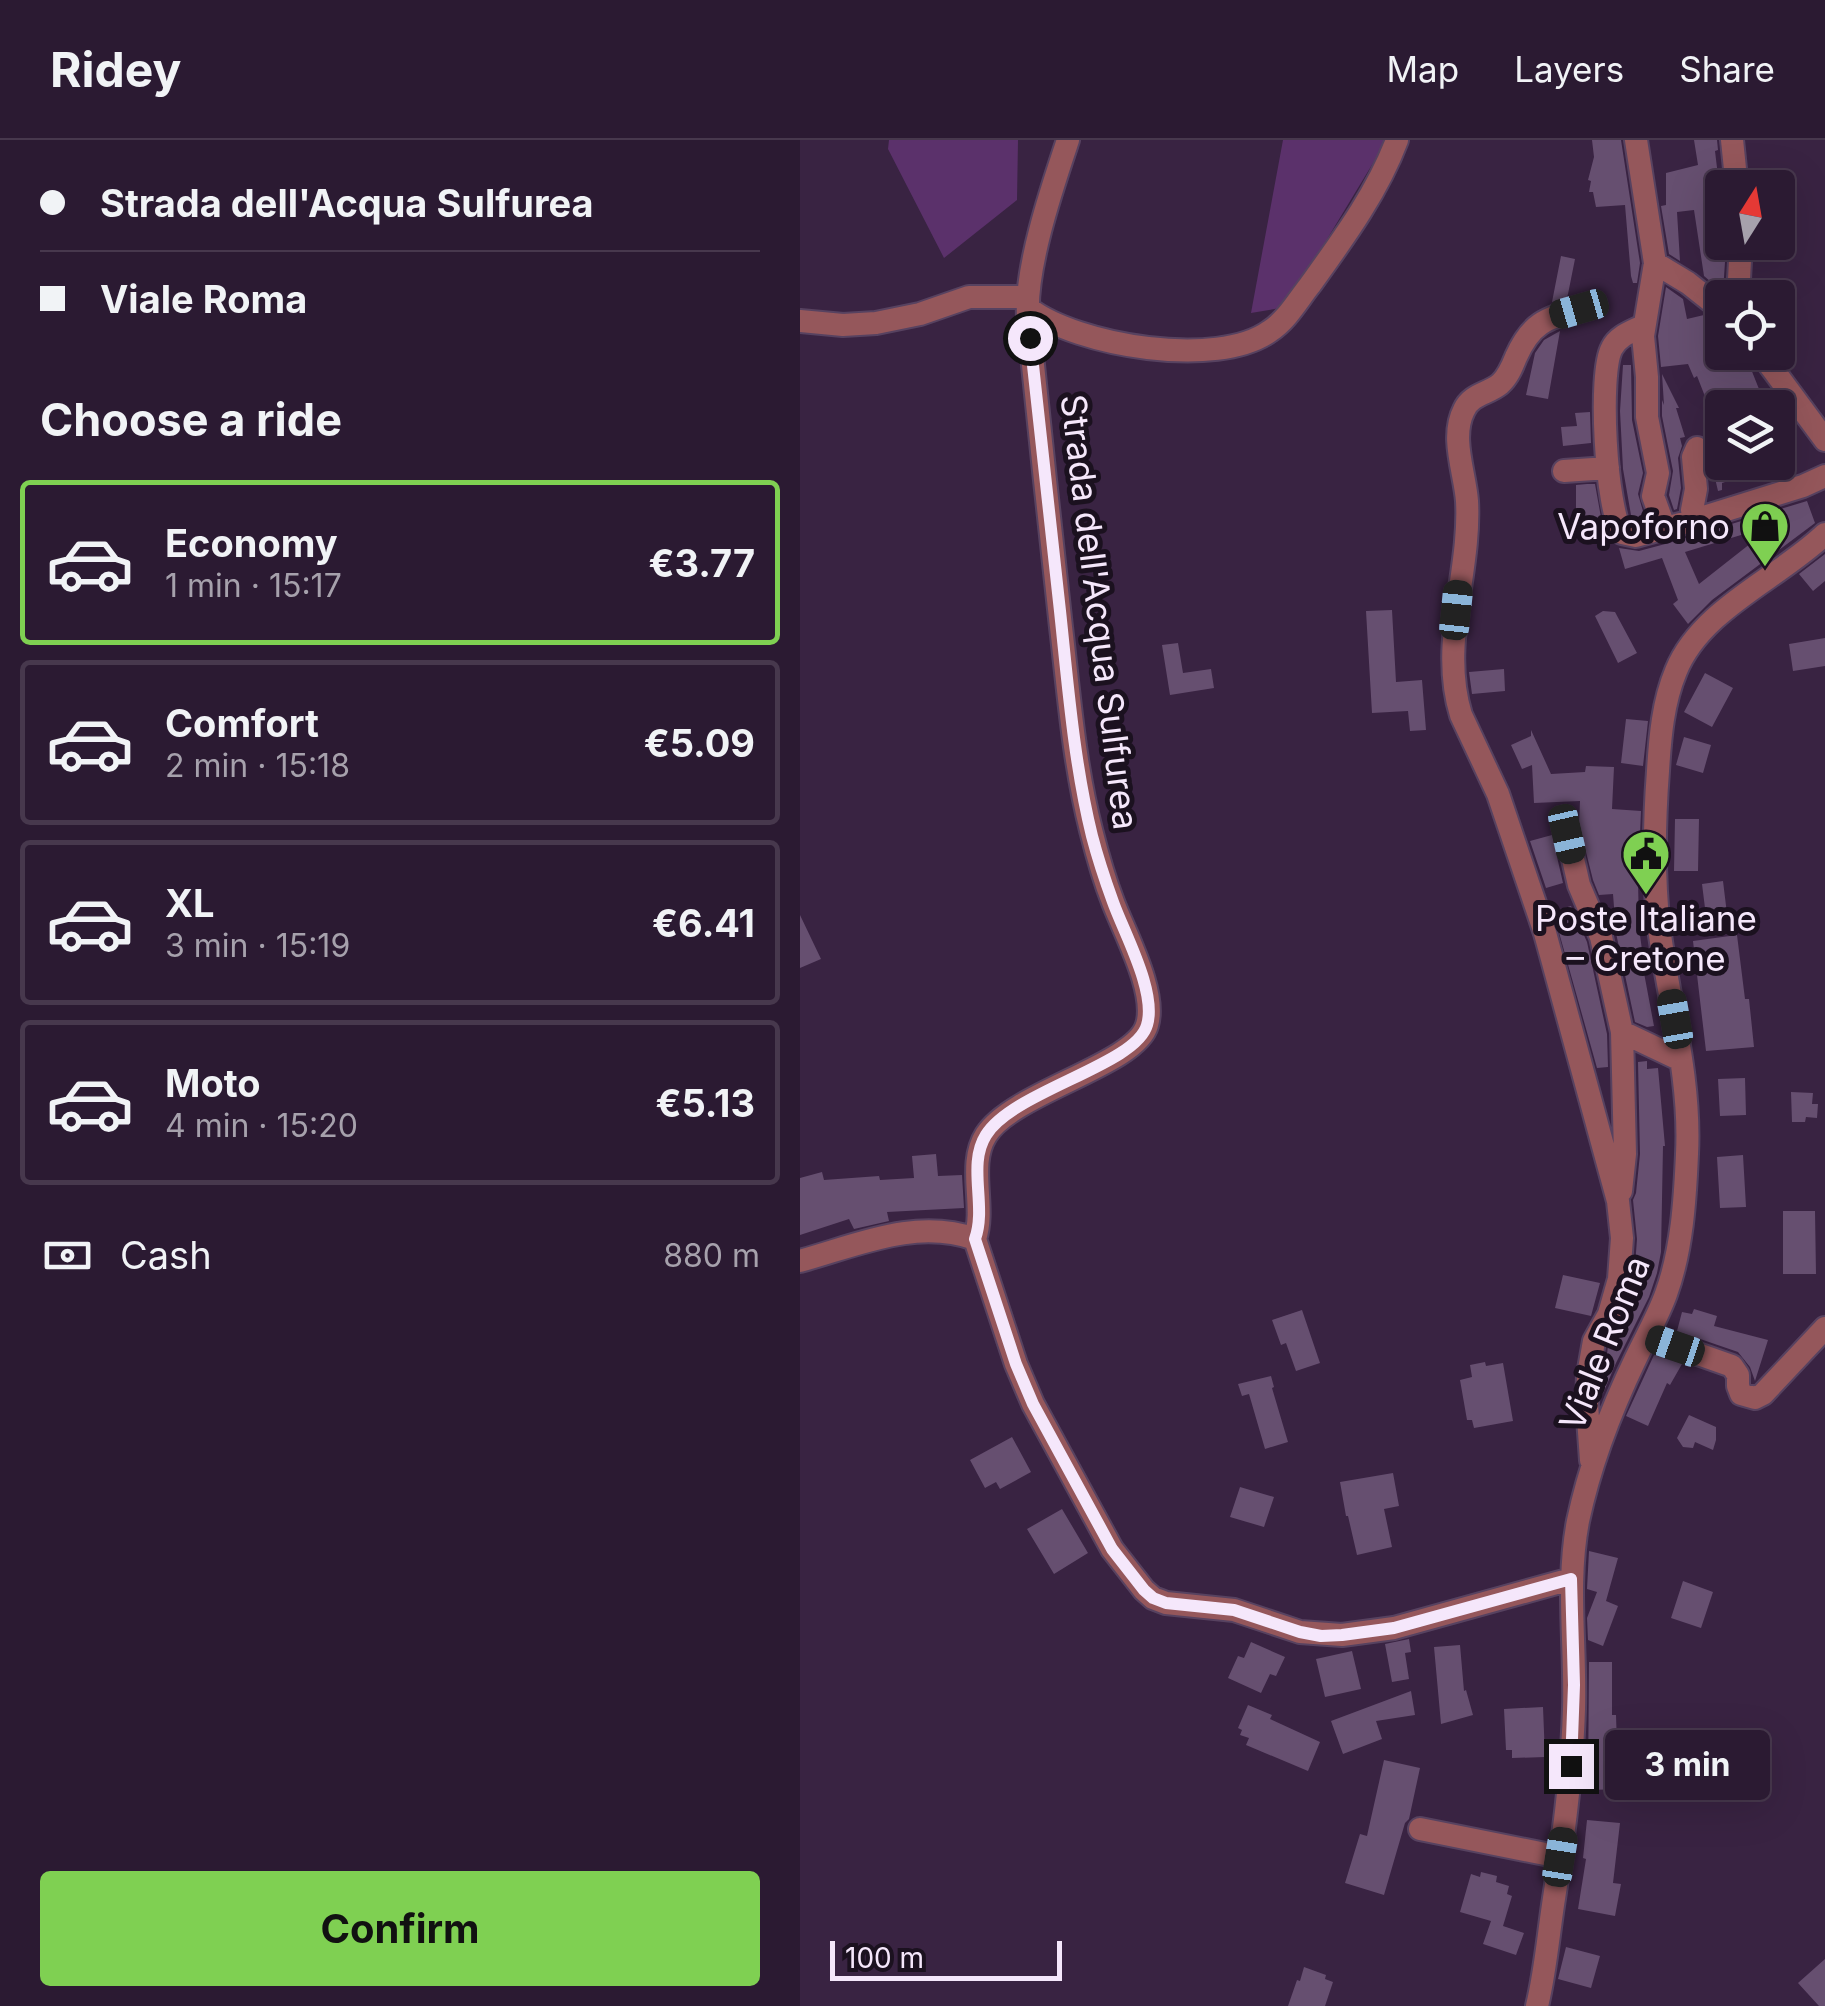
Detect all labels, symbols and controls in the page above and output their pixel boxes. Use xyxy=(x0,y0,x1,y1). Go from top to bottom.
text: Ridey xyxy=(50,40,181,99)
text: Map xyxy=(1387,48,1459,90)
text: Layers xyxy=(1514,48,1624,90)
text: Share xyxy=(1679,48,1775,90)
north arrow xyxy=(1705,170,1795,260)
map controls xyxy=(1705,170,1795,480)
text: Strada dell'Acqua Sulfurea xyxy=(100,180,594,226)
text: Viale Roma xyxy=(100,276,307,322)
button: locate xyxy=(1705,280,1795,370)
car xyxy=(1546,286,1612,332)
route start xyxy=(1008,316,1053,361)
button: layers xyxy=(1705,390,1795,480)
text: Choose a ride xyxy=(40,392,342,447)
street label: Strada dell'Acqua Sulfurea xyxy=(1052,392,1148,832)
shop icon: Vapoforno xyxy=(1739,500,1791,568)
place label: Vapoforno xyxy=(1557,505,1730,547)
icon: car xyxy=(45,518,135,608)
text: Economy xyxy=(165,520,338,566)
text: €3.77 xyxy=(649,540,755,586)
text: 1 min · 15:17 xyxy=(165,566,342,605)
car xyxy=(1438,579,1474,641)
icon: car xyxy=(45,698,135,788)
text: Comfort xyxy=(165,700,319,746)
text: €5.09 xyxy=(644,720,755,766)
text: 2 min · 15:18 xyxy=(165,746,350,785)
car xyxy=(1546,801,1588,867)
public building icon: Poste Italiane – Cretone xyxy=(1620,828,1672,896)
icon: car xyxy=(45,878,135,968)
text: XL xyxy=(165,880,215,926)
place label: Poste Italiane – Cretone xyxy=(1535,897,1757,979)
text: €6.41 xyxy=(652,900,755,946)
text: 3 min · 15:19 xyxy=(165,926,350,965)
car xyxy=(1655,987,1695,1051)
icon: car xyxy=(45,1058,135,1148)
text: Moto xyxy=(165,1060,261,1106)
text: €5.13 xyxy=(655,1080,755,1126)
text: 4 min · 15:20 xyxy=(165,1106,358,1145)
icon: cash xyxy=(40,1228,95,1283)
text: Cash xyxy=(120,1232,212,1278)
text: 880 m xyxy=(663,1236,760,1275)
street label: Viale Roma xyxy=(1550,1250,1658,1436)
car xyxy=(1642,1322,1708,1370)
callout: 3 min xyxy=(1606,1731,1771,1801)
route end xyxy=(1549,1744,1594,1789)
text: 3 min xyxy=(1644,1745,1731,1784)
car xyxy=(1540,1825,1580,1889)
button: Confirm xyxy=(40,1871,760,1986)
scale bar xyxy=(830,1936,1062,1980)
text: 100 m xyxy=(845,1941,924,1975)

